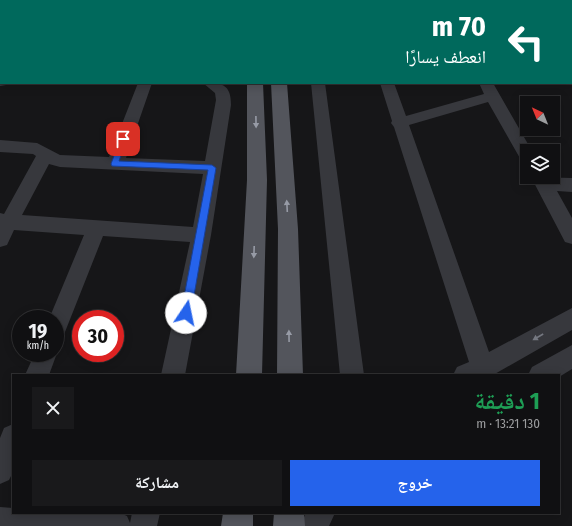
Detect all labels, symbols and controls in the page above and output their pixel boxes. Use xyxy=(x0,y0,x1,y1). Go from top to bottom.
text: 70 m xyxy=(432,10,486,43)
icon: left xyxy=(500,16,552,68)
text: انعطف يسارًا xyxy=(405,46,486,68)
north arrow xyxy=(520,96,560,136)
map controls xyxy=(520,96,560,184)
one-way arrow xyxy=(252,116,259,128)
pin xyxy=(106,122,140,156)
icon: arrive xyxy=(112,128,134,150)
button: layers xyxy=(520,144,560,184)
one-way arrow xyxy=(284,199,290,212)
one-way arrow xyxy=(251,246,258,258)
position arrow xyxy=(165,292,207,334)
speed limit sign: 30 xyxy=(72,310,124,362)
text: 19 xyxy=(29,319,47,343)
one-way arrow xyxy=(286,329,292,342)
one-way arrow xyxy=(532,333,544,340)
text: km/h xyxy=(27,340,49,352)
button: close xyxy=(32,387,74,429)
text: 1 دقيقة xyxy=(474,387,540,415)
text: 130 m · 13:21 xyxy=(476,416,540,431)
button: مشاركة xyxy=(32,460,282,506)
button: خروج xyxy=(290,460,540,506)

